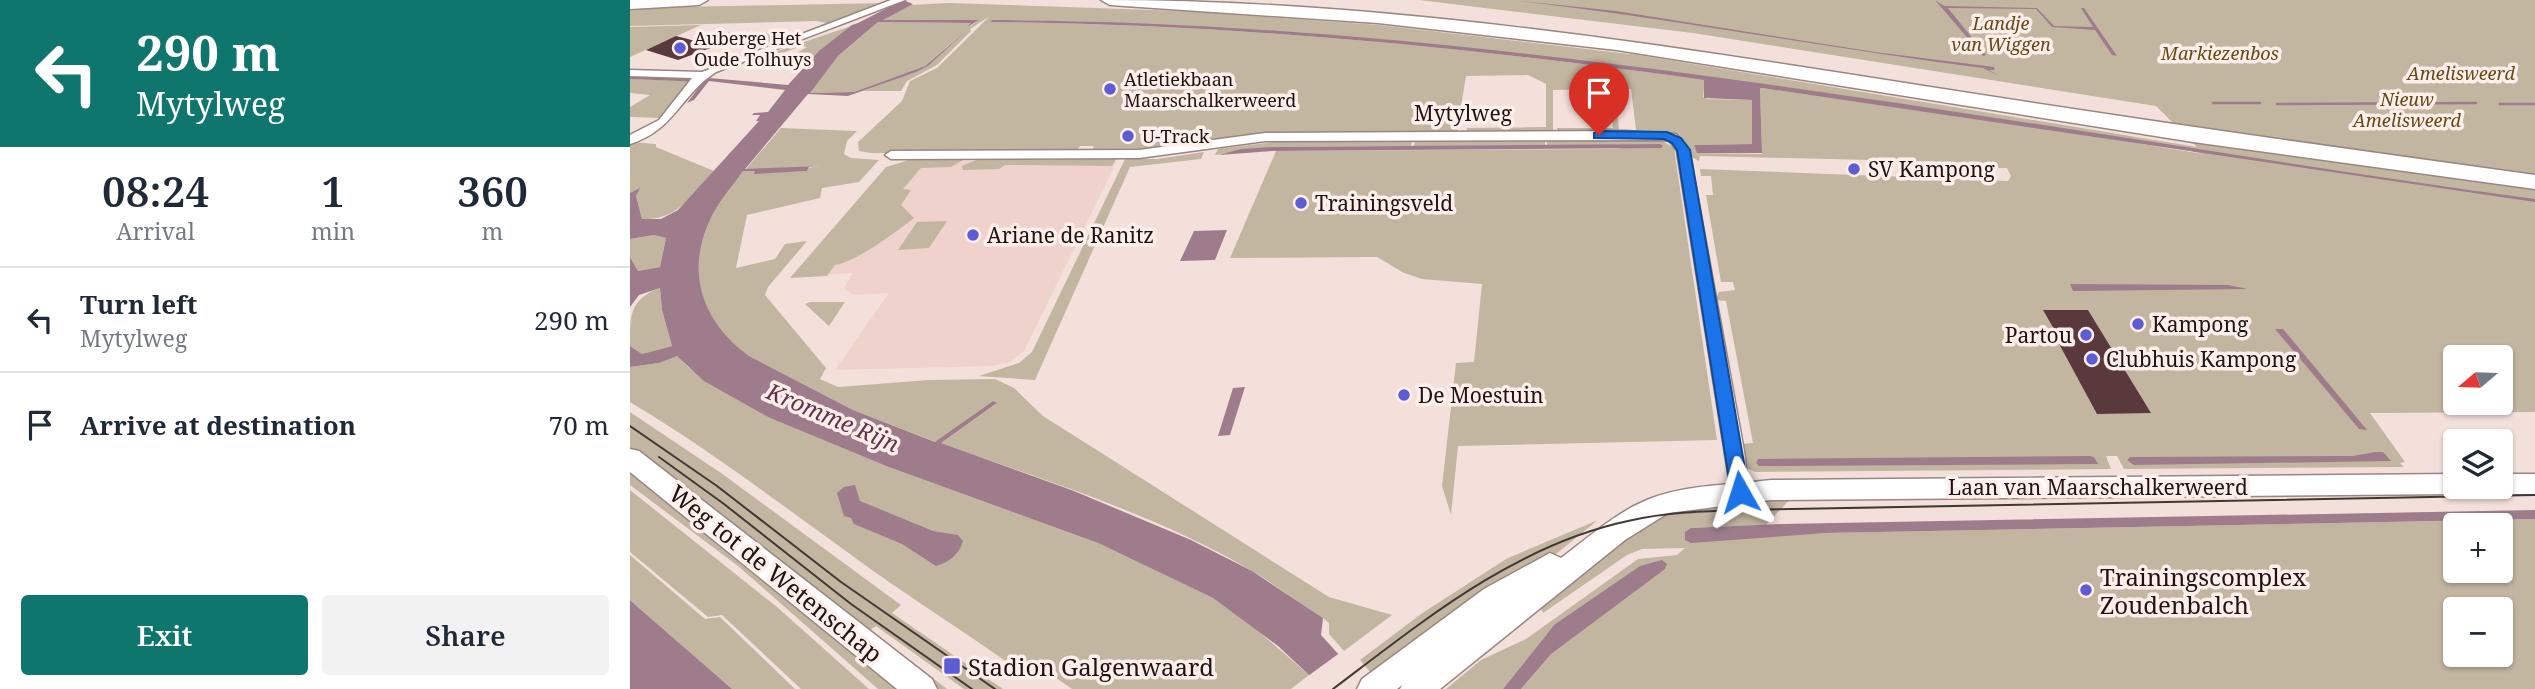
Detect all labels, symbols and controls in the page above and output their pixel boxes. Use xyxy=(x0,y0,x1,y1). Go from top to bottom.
park label: Landje van Wiggen xyxy=(1951,11,2051,56)
text: 290 m xyxy=(136,19,280,85)
place label: Auberge Het Oude Tolhuys xyxy=(694,26,811,71)
icon: left xyxy=(21,28,112,119)
marker: Auberge Het Oude Tolhuys xyxy=(672,40,688,56)
park label: Markiezenbos xyxy=(2160,41,2279,65)
park label: Amelisweerd xyxy=(2405,61,2516,85)
pin xyxy=(1569,63,1629,135)
place label: Atletiekbaan Maarschalkerweerd xyxy=(1124,67,1296,112)
icon: arrive xyxy=(1580,74,1618,112)
marker: Atletiekbaan Maarschalkerweerd xyxy=(1102,81,1118,97)
text: Mytylweg xyxy=(136,82,285,125)
park label: Nieuw Amelisweerd xyxy=(2351,87,2462,132)
street label: Mytylweg xyxy=(1414,99,1513,127)
place label: U-Track xyxy=(1142,124,1210,148)
marker: U-Track xyxy=(1120,128,1136,144)
place label: SV Kampong xyxy=(1868,155,1996,183)
marker: SV Kampong xyxy=(1846,161,1862,177)
text: 08:24 xyxy=(102,162,209,219)
text: 1 xyxy=(321,162,345,219)
text: 360 xyxy=(457,162,528,219)
place label: Trainingsveld xyxy=(1315,189,1453,217)
marker: Trainingsveld xyxy=(1293,195,1309,211)
text: Arrival xyxy=(116,215,195,247)
text: min xyxy=(311,215,355,247)
text: m xyxy=(482,215,503,247)
place label: Ariane de Ranitz xyxy=(987,221,1154,249)
marker: Ariane de Ranitz xyxy=(965,227,981,243)
text: Turn left xyxy=(80,286,197,322)
icon: left xyxy=(21,301,59,339)
text: 290 m xyxy=(534,302,609,338)
place label: Kampong xyxy=(2152,310,2249,338)
marker: Kampong xyxy=(2130,316,2146,332)
place label: Partou xyxy=(2005,321,2072,349)
text: Mytylweg xyxy=(80,322,187,354)
marker: Partou xyxy=(2078,327,2094,343)
place label: Clubhuis Kampong xyxy=(2106,345,2297,373)
north arrow xyxy=(2443,345,2513,415)
map controls xyxy=(2443,345,2513,667)
marker: Clubhuis Kampong xyxy=(2084,351,2100,367)
water label: Kromme Rijn xyxy=(761,374,904,459)
place label: De Moestuin xyxy=(1418,381,1543,409)
marker: De Moestuin xyxy=(1396,387,1412,403)
icon: arrive xyxy=(21,406,59,444)
text: Arrive at destination xyxy=(80,407,356,443)
text: 70 m xyxy=(549,407,609,443)
button: layers xyxy=(2443,429,2513,499)
position arrow xyxy=(1703,455,1777,529)
street label: Laan van Maarschalkerweerd xyxy=(1948,473,2248,501)
street label: Weg tot de Wetenschap xyxy=(662,477,890,669)
button: + xyxy=(2443,513,2513,583)
place label: Trainingscomplex Zoudenbalch xyxy=(2100,560,2306,621)
marker: Trainingscomplex Zoudenbalch xyxy=(2078,582,2094,598)
button: Exit xyxy=(21,595,308,675)
button: Share xyxy=(322,595,609,675)
button: − xyxy=(2443,597,2513,667)
place label: Stadion Galgenwaard xyxy=(968,650,1214,683)
marker: Stadion Galgenwaard xyxy=(942,656,962,676)

